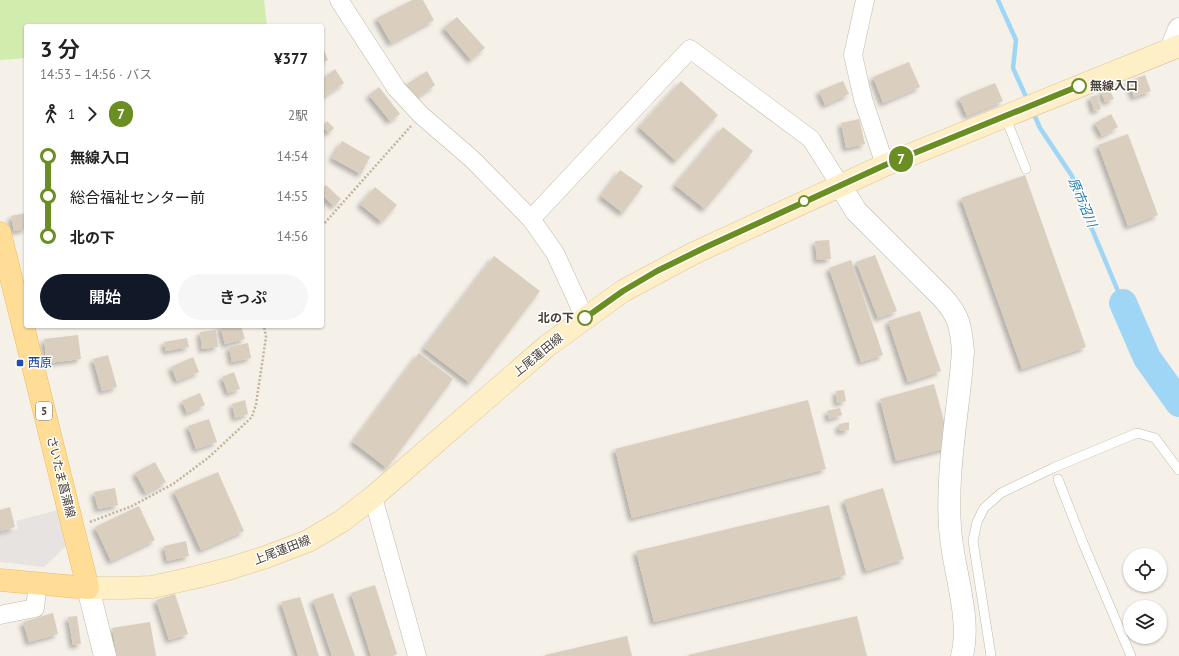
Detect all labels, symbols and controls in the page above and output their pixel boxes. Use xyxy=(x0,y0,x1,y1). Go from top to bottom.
text: 3 分 xyxy=(40,35,80,63)
text: ¥377 xyxy=(274,49,308,68)
text: 14:53 – 14:56 · バス xyxy=(40,66,152,83)
marker: 無線入口 xyxy=(1071,78,1087,94)
place label: 無線入口 xyxy=(1090,78,1138,93)
icon: walk xyxy=(40,103,62,125)
icon: forward xyxy=(81,103,103,125)
text: 7 xyxy=(117,105,125,123)
text: 1 xyxy=(68,106,75,123)
text: 2駅 xyxy=(288,107,308,124)
line badge: 7 xyxy=(888,146,914,172)
text: 無線入口 xyxy=(70,148,130,167)
text: 14:54 xyxy=(277,148,308,165)
text: 7 xyxy=(897,150,905,168)
water label: 原市沼川 xyxy=(1065,175,1101,231)
text: 総合福祉センター前 xyxy=(70,188,205,207)
text: 14:55 xyxy=(277,188,308,205)
unlabelled marker xyxy=(798,195,810,207)
text: 北の下 xyxy=(70,228,115,247)
text: 14:56 xyxy=(277,228,308,245)
button: 開始 xyxy=(40,274,170,320)
button: きっぷ xyxy=(178,274,308,320)
place label: 北の下 xyxy=(538,310,574,325)
marker: 北の下 xyxy=(577,310,593,326)
street label: 上尾蓮田線 xyxy=(510,330,566,379)
place label: 西原 xyxy=(28,355,52,370)
marker: 西原 xyxy=(15,358,25,368)
road number: 5 xyxy=(36,402,52,420)
street label: さいたま菖蒲線 xyxy=(44,434,79,519)
street label: 上尾蓮田線 xyxy=(251,532,313,567)
map controls xyxy=(1123,548,1167,644)
button: locate xyxy=(1123,548,1167,592)
button: layers xyxy=(1123,600,1167,644)

